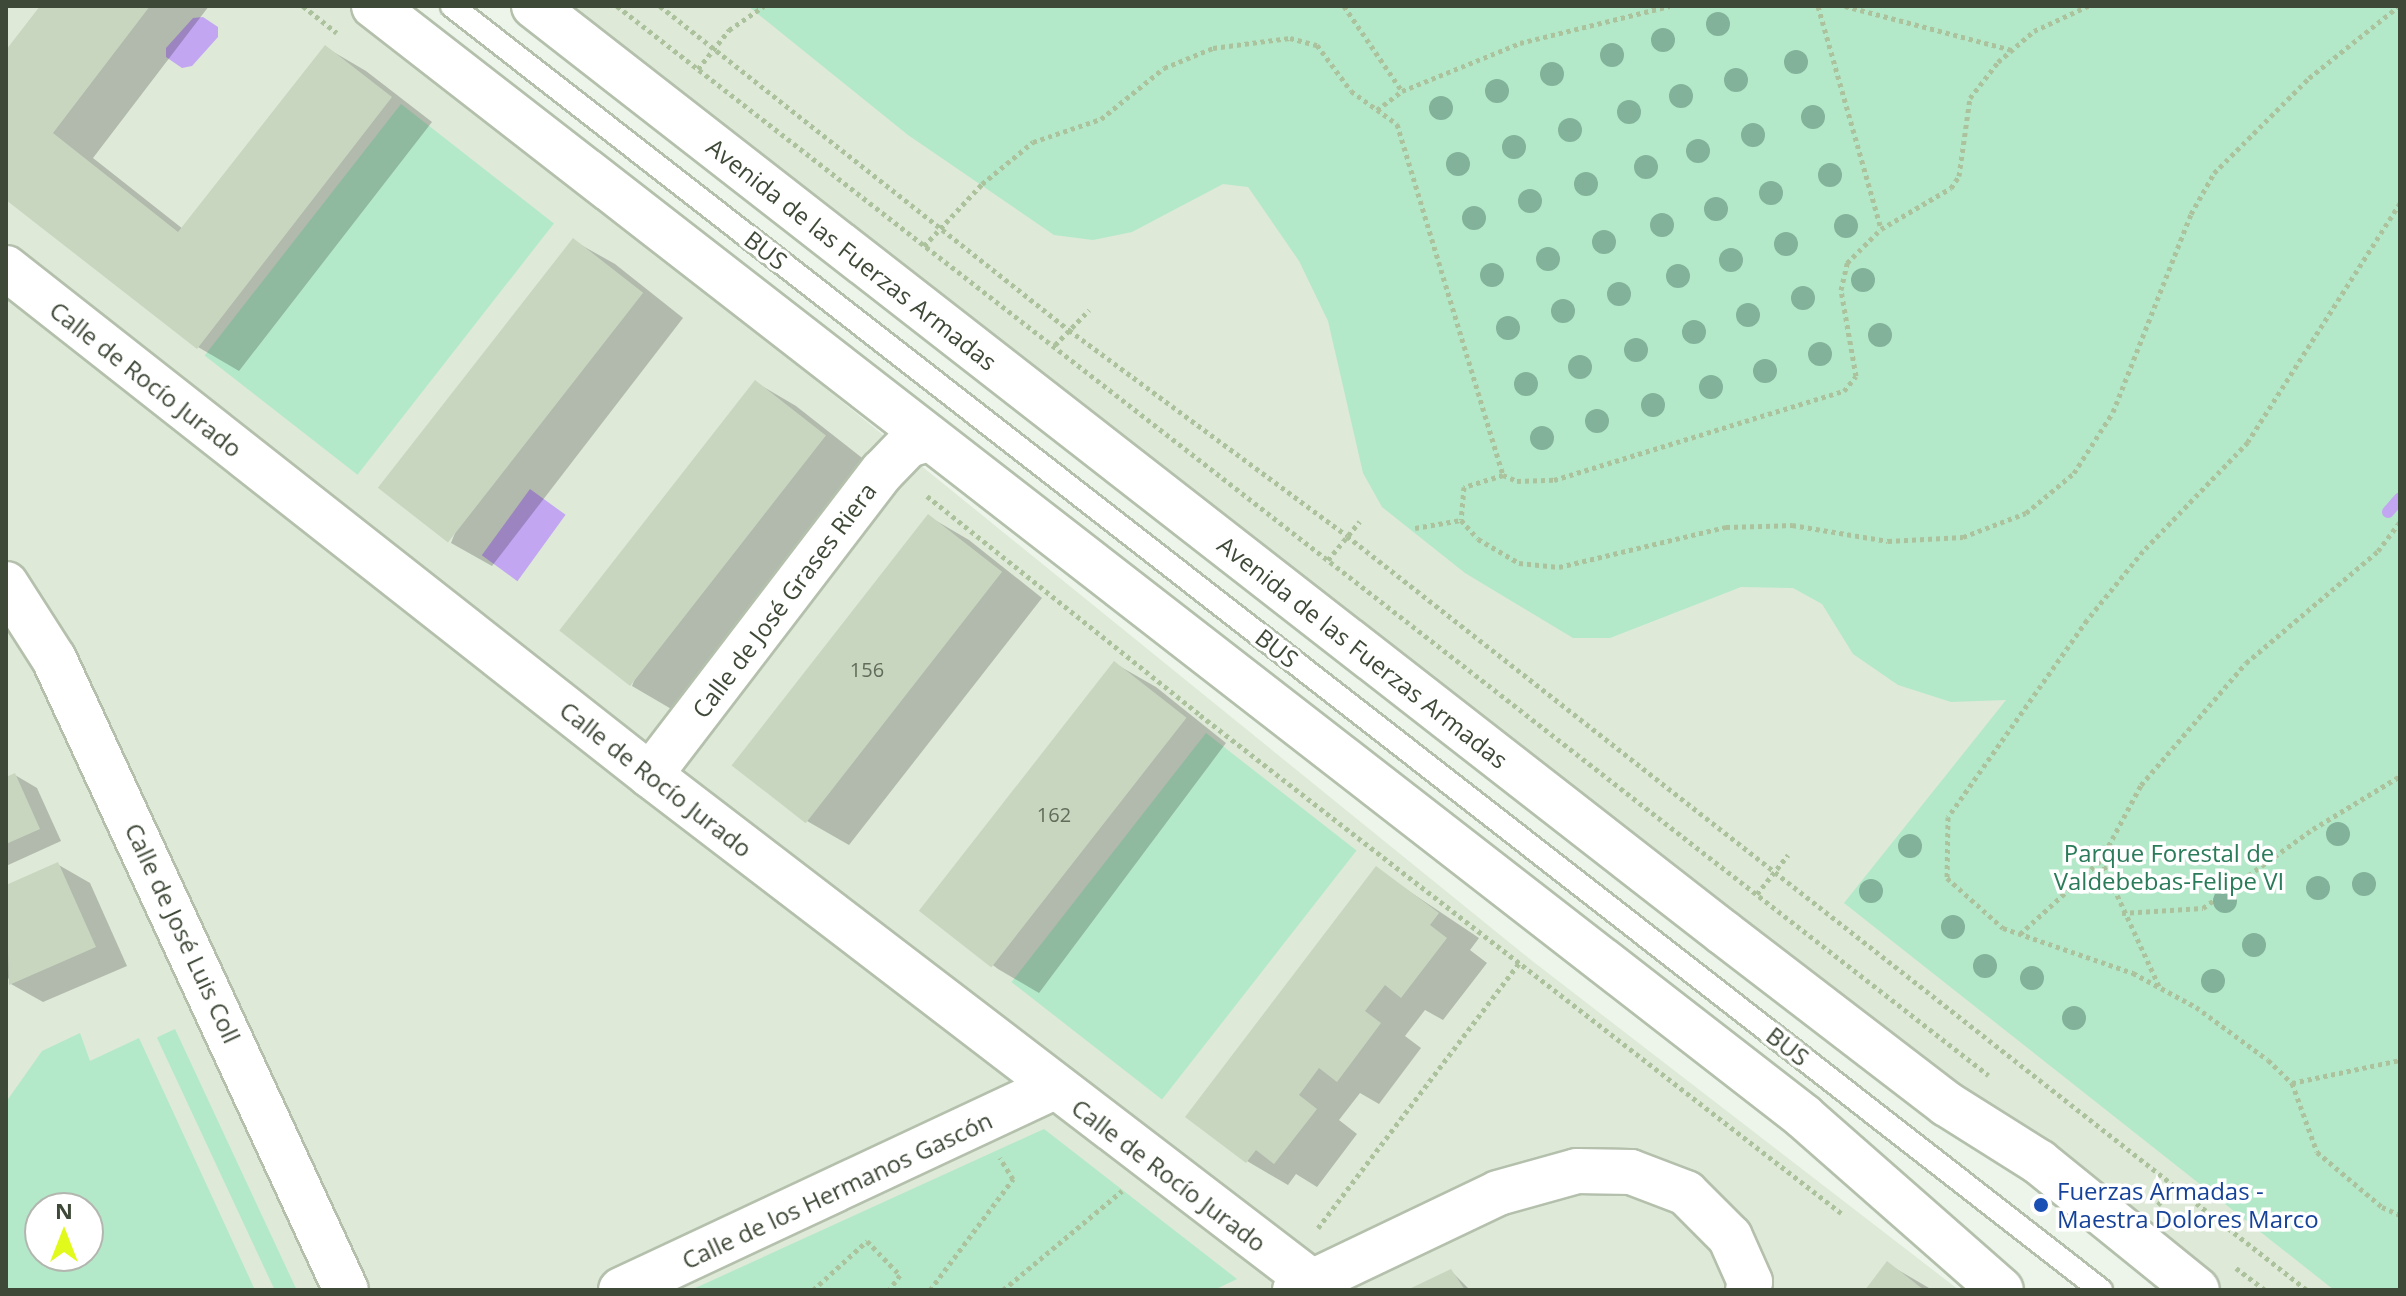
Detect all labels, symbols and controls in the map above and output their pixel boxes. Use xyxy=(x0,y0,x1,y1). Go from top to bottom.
street label: Avenida de las Fuerzas Armadas xyxy=(701,132,1003,376)
street label: BUS xyxy=(739,224,793,276)
street label: Calle de Rocío Jurado xyxy=(44,295,248,463)
street label: Calle de José Grases Riera xyxy=(686,477,882,723)
street label: Avenida de las Fuerzas Armadas xyxy=(1212,530,1514,774)
street label: BUS xyxy=(1250,622,1304,674)
house number: 156 xyxy=(850,657,884,681)
street label: Calle de Rocío Jurado xyxy=(554,695,758,863)
house number: 162 xyxy=(1037,802,1071,826)
street label: Calle de José Luis Coll xyxy=(119,818,247,1048)
park label: Parque Forestal de Valdebebas-Felipe VI xyxy=(2054,839,2284,895)
street label: BUS xyxy=(1761,1020,1815,1072)
street label: Calle de Rocío Jurado xyxy=(1066,1093,1272,1257)
street label: Calle de los Hermanos Gascón xyxy=(677,1105,997,1275)
place label: Fuerzas Armadas - Maestra Dolores Marco xyxy=(2057,1177,2319,1233)
north arrow xyxy=(24,1192,104,1272)
text: N xyxy=(55,1195,73,1225)
marker: Fuerzas Armadas - Maestra Dolores Marco xyxy=(2032,1196,2050,1214)

